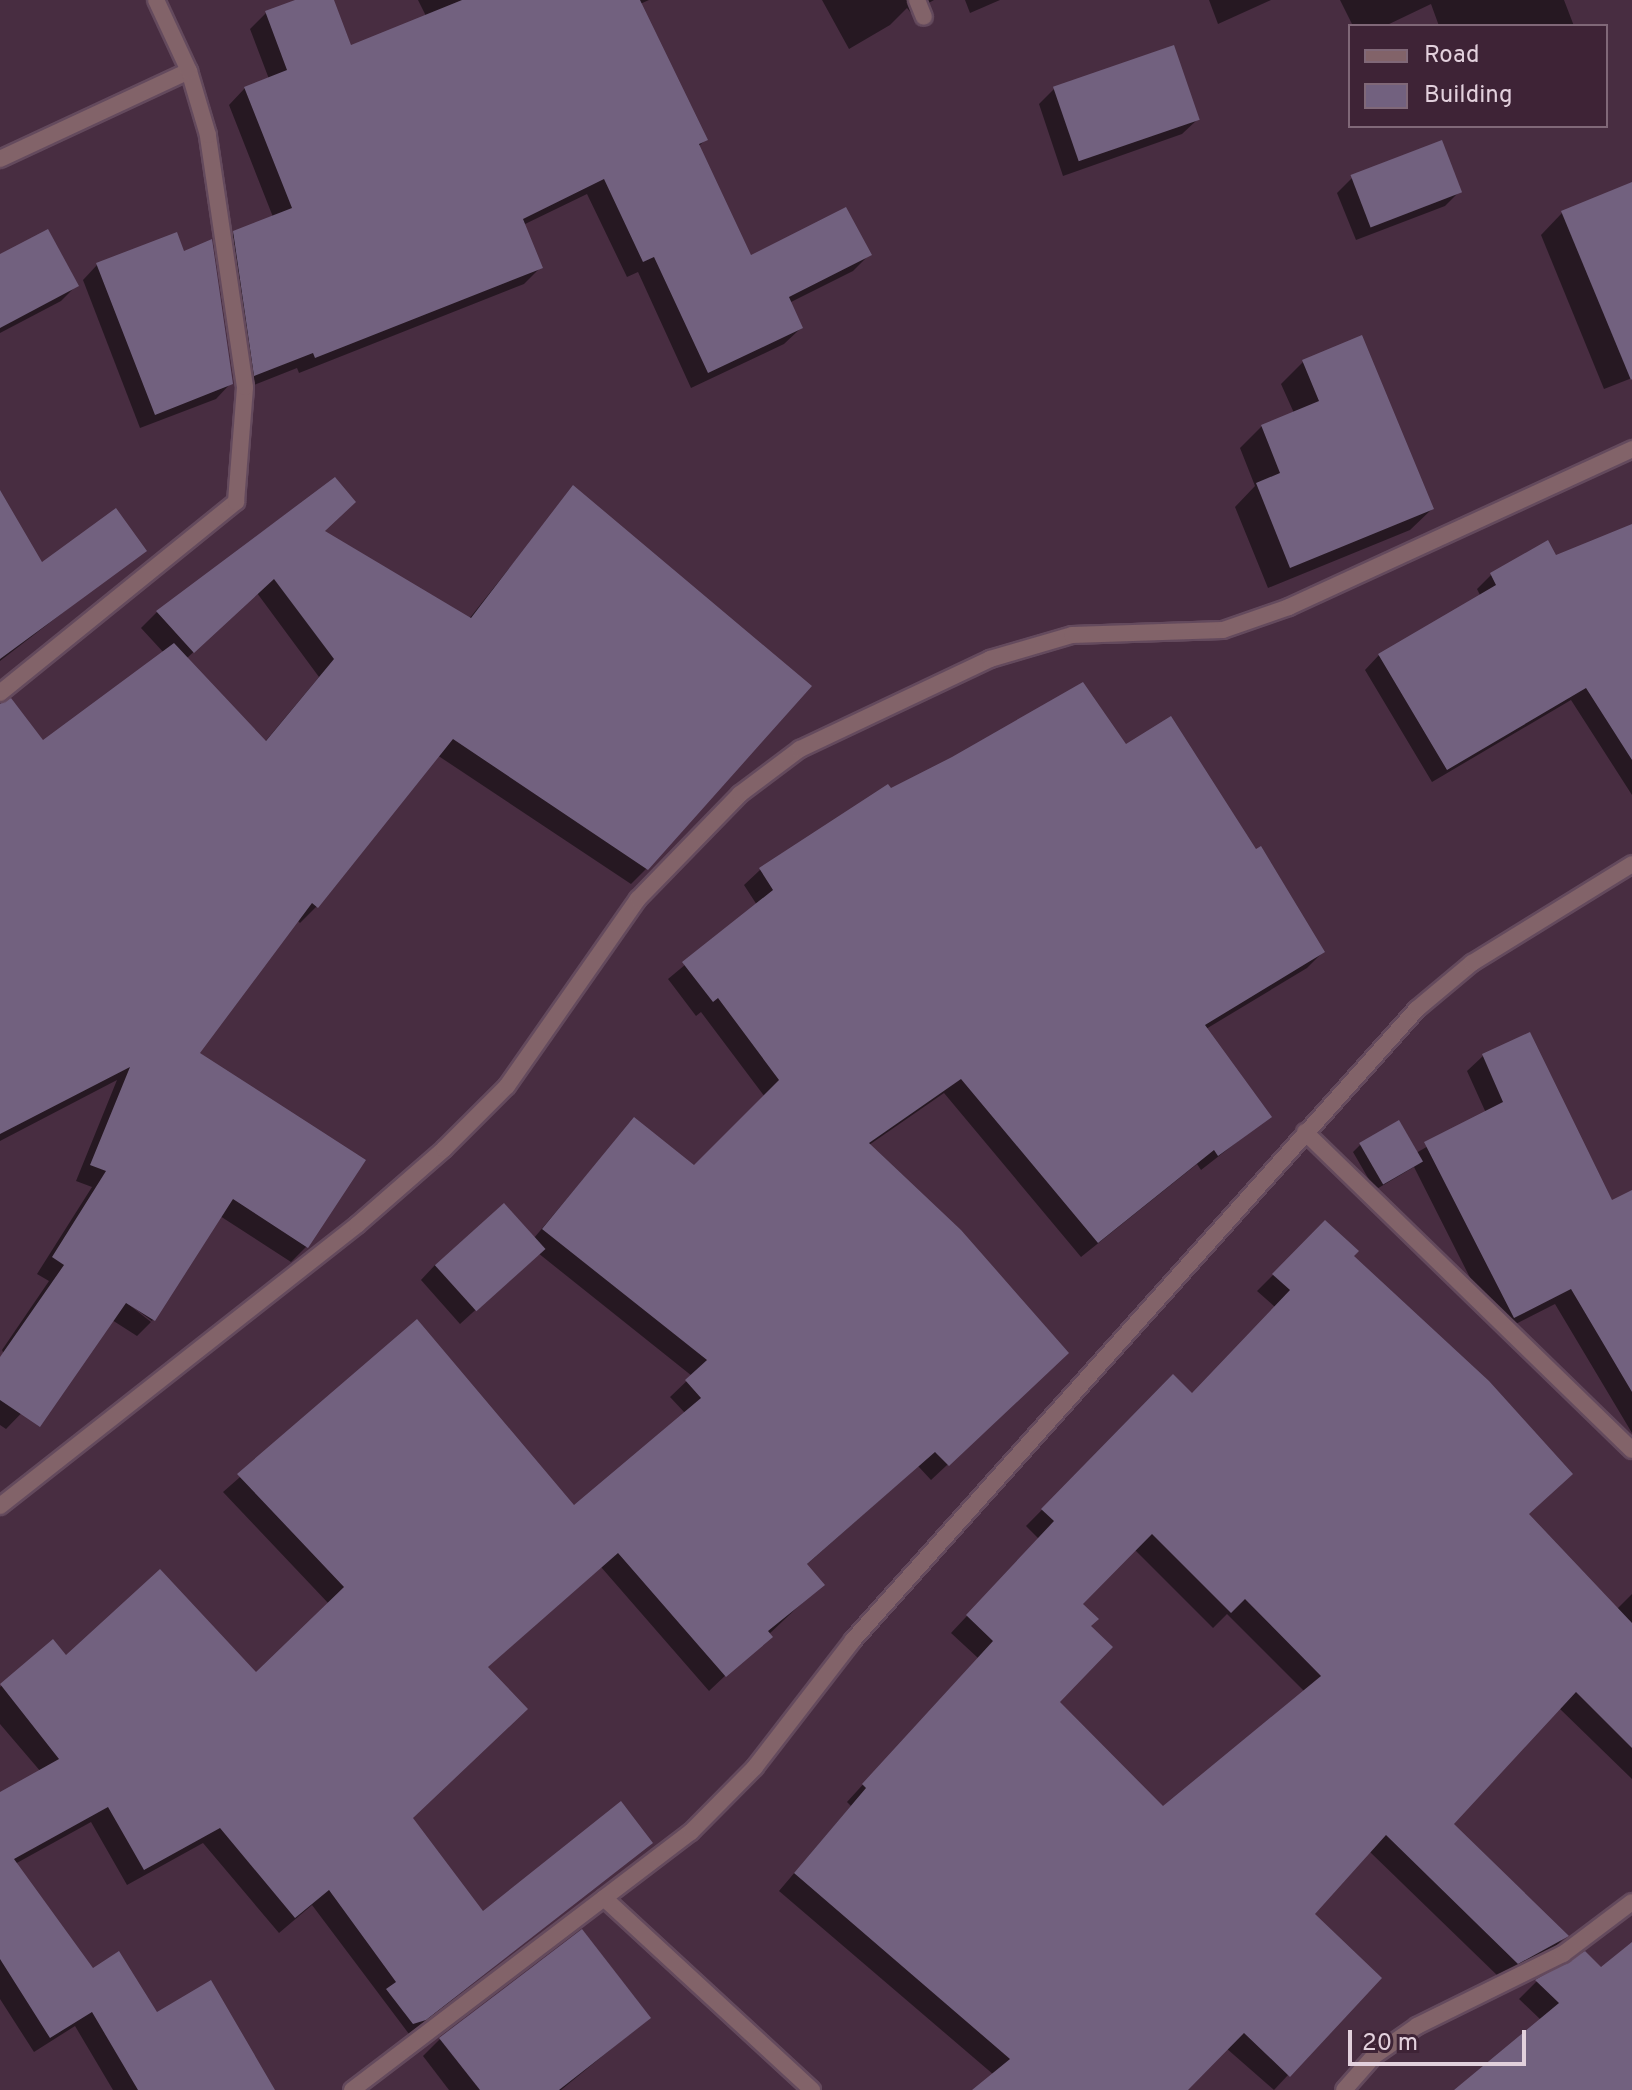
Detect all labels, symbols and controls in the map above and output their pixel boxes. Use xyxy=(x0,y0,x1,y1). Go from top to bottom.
legend xyxy=(1348,24,1608,128)
text: Road xyxy=(1424,41,1480,71)
text: Building xyxy=(1424,81,1513,111)
scale bar xyxy=(1352,2014,1530,2064)
text: 20 m xyxy=(1362,2029,1418,2059)

